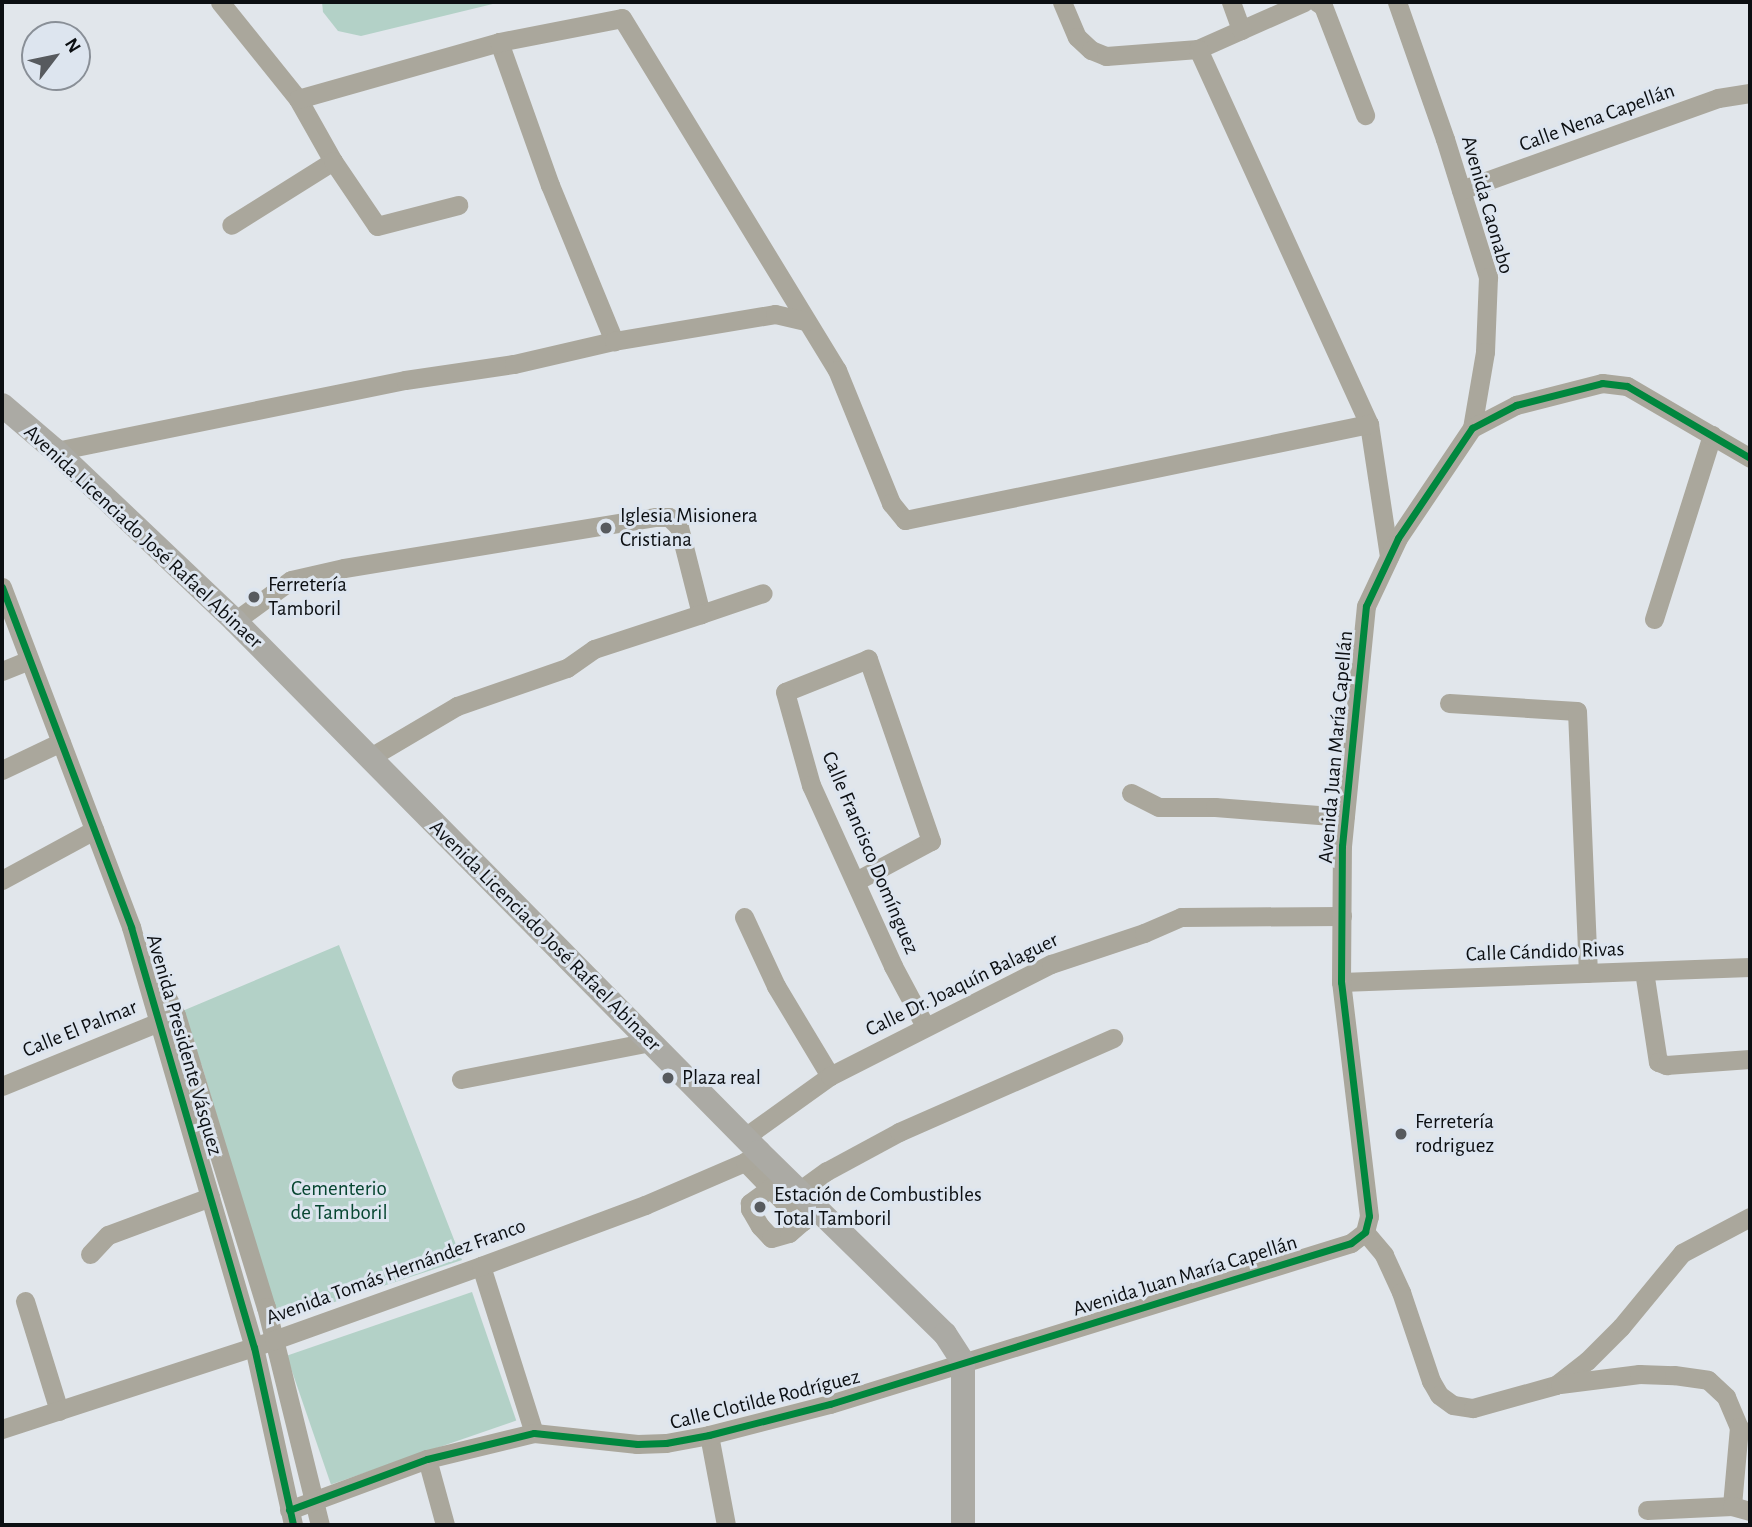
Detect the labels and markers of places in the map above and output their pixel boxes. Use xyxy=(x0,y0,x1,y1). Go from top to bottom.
place label: Iglesia Misionera Cristiana xyxy=(620,503,758,553)
marker: Iglesia Misionera Cristiana xyxy=(598,520,614,536)
place label: Ferretería Tamboril xyxy=(268,572,347,622)
marker: Ferretería Tamboril xyxy=(246,589,262,605)
place label: Plaza real xyxy=(682,1065,761,1091)
marker: Plaza real xyxy=(660,1070,676,1086)
place label: Ferretería rodriguez xyxy=(1415,1109,1494,1159)
marker: Ferretería rodriguez xyxy=(1393,1126,1409,1142)
place label: Estación de Combustibles Total Tamboril xyxy=(774,1182,982,1232)
marker: Estación de Combustibles Total Tamboril xyxy=(752,1199,768,1215)

